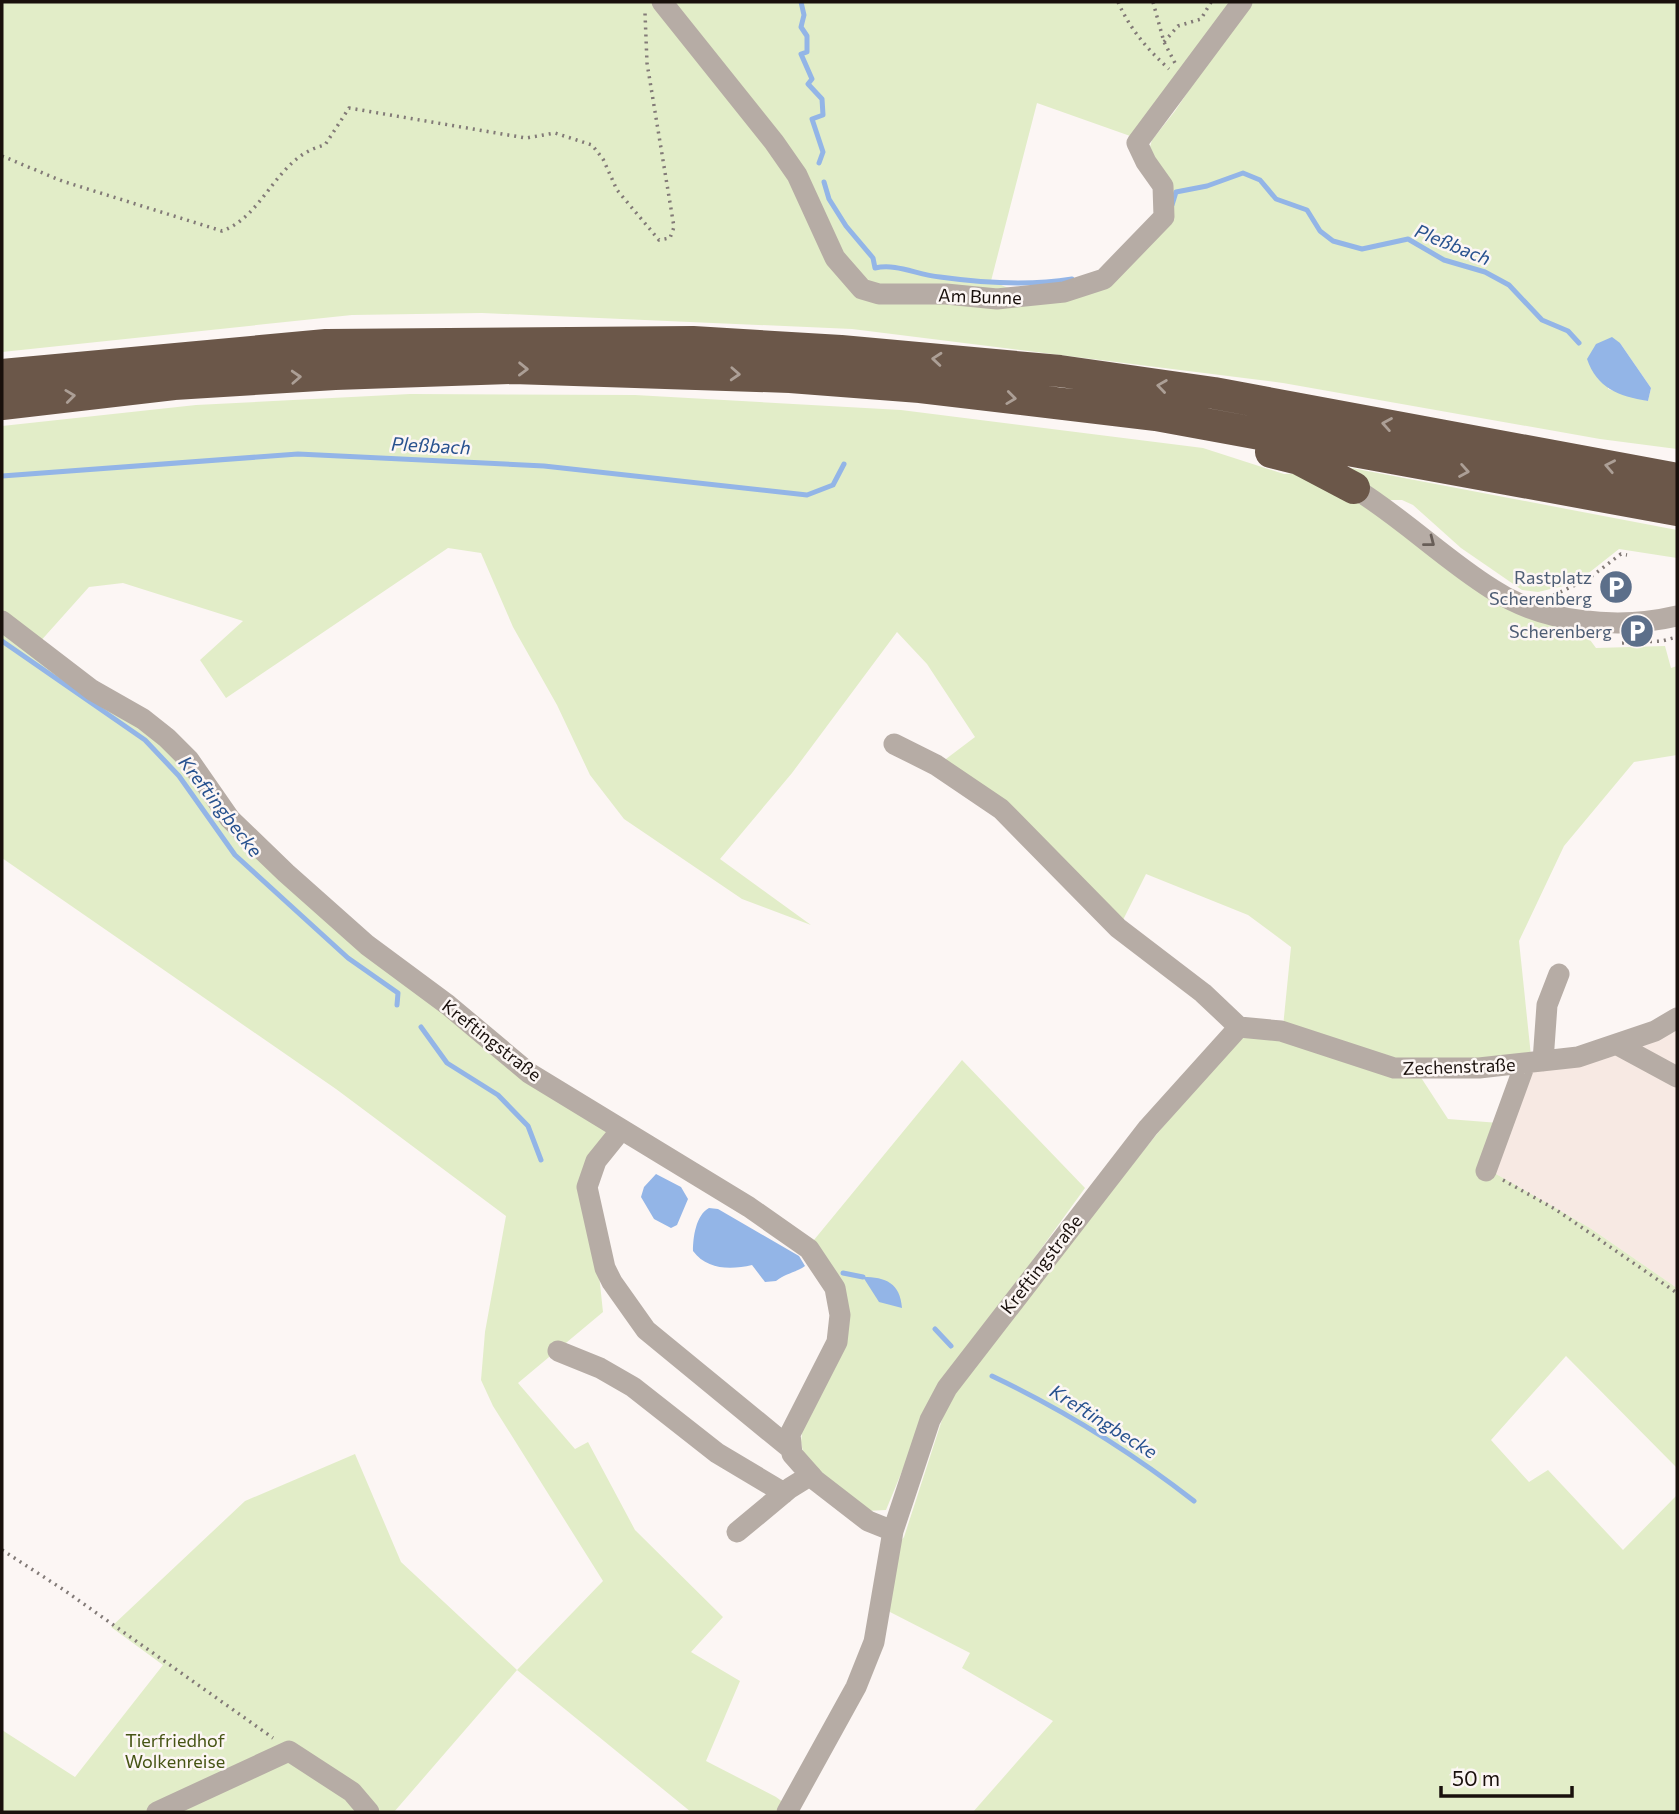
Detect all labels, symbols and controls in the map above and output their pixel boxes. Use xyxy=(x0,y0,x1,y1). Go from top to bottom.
water label: Pleßbach xyxy=(1412,218,1494,270)
street label: Am Bunne xyxy=(938,284,1022,308)
one-way arrow xyxy=(931,352,942,367)
one-way arrow xyxy=(518,361,529,376)
one-way arrow xyxy=(730,367,741,382)
one-way arrow xyxy=(291,369,302,384)
one-way arrow xyxy=(1157,378,1168,393)
one-way arrow xyxy=(64,389,75,404)
one-way arrow xyxy=(1005,390,1017,405)
one-way arrow xyxy=(1381,417,1393,432)
water label: Pleßbach xyxy=(391,431,471,459)
one-way arrow xyxy=(1604,459,1616,474)
one-way arrow xyxy=(1458,463,1470,478)
one-way arrow xyxy=(1421,534,1434,546)
place label: Rastplatz Scherenberg xyxy=(1489,566,1592,609)
parking icon: Rastplatz Scherenberg xyxy=(1597,568,1635,606)
parking icon: Scherenberg xyxy=(1618,612,1656,650)
place label: Scherenberg xyxy=(1509,620,1612,642)
water label: Kreftingbecke xyxy=(174,751,268,861)
street label: Kreftingstraße xyxy=(438,994,546,1086)
street label: Zechenstraße xyxy=(1402,1053,1516,1079)
street label: Kreftingstraße xyxy=(995,1210,1087,1318)
water label: Kreftingbecke xyxy=(1046,1379,1162,1463)
park label: Tierfriedhof Wolkenreise xyxy=(125,1729,226,1772)
scale bar xyxy=(1441,1755,1572,1799)
text: 50 m xyxy=(1452,1765,1500,1790)

